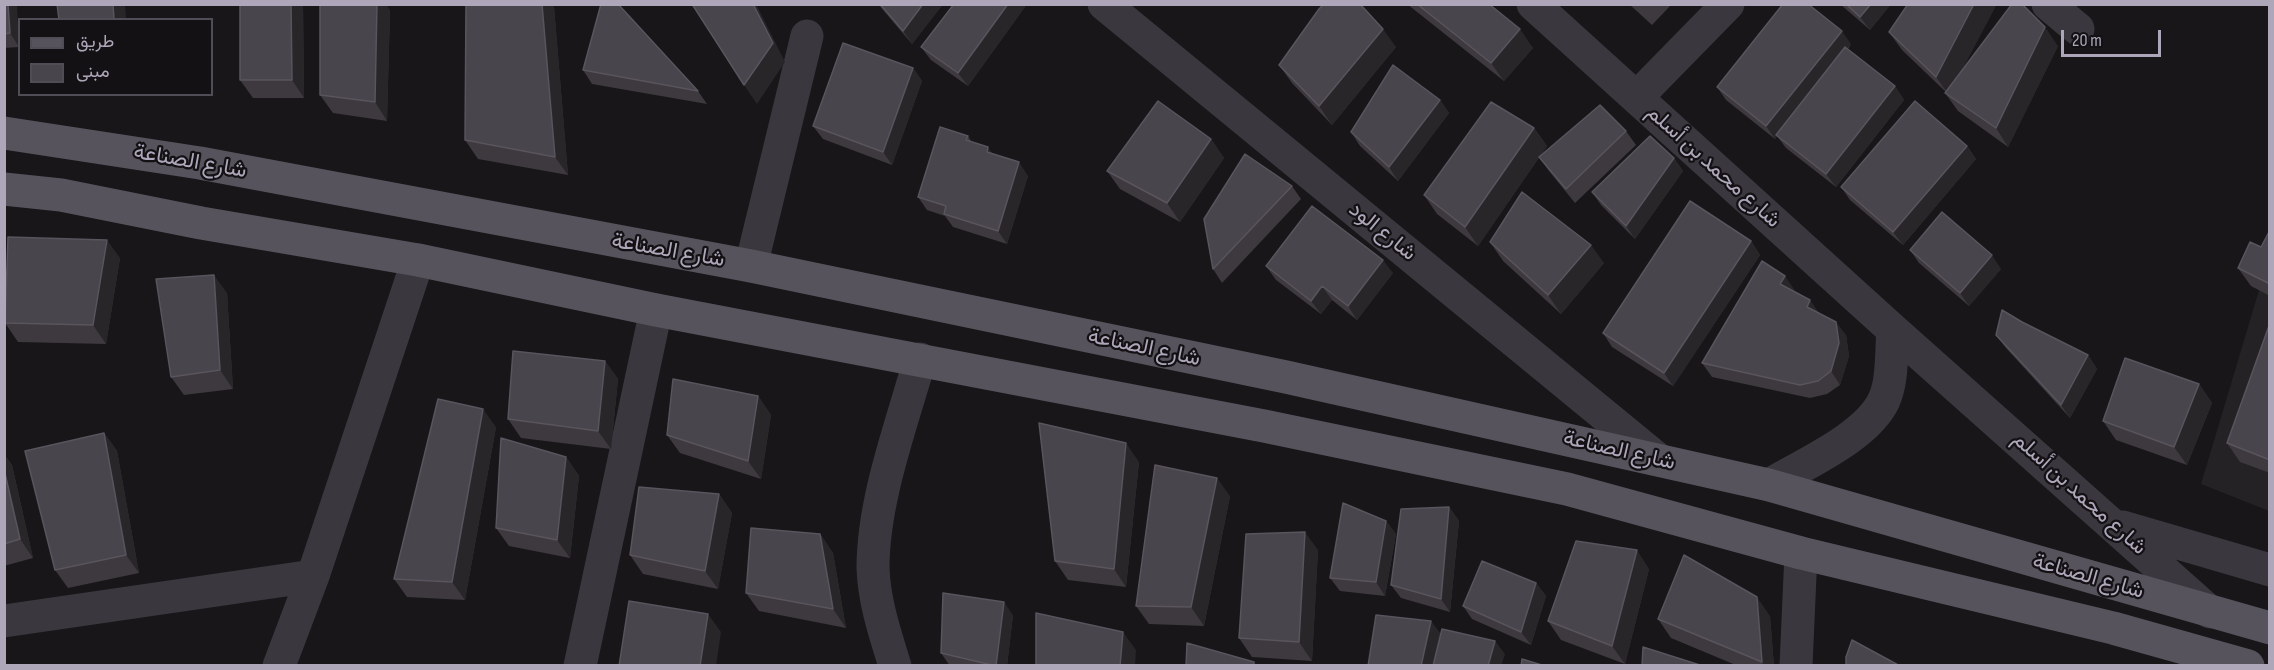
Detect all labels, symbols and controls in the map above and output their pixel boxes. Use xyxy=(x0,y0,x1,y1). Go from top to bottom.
legend xyxy=(18,18,213,96)
scale bar xyxy=(2064,18,2164,56)
text: 20 m xyxy=(2072,30,2102,51)
text: طريق xyxy=(76,31,114,52)
text: مبنى xyxy=(76,61,110,82)
street label: شارع محمد بن أسلم xyxy=(1640,100,1786,234)
street label: شارع الصناعة xyxy=(131,139,249,185)
street label: شارع الود xyxy=(1343,197,1421,267)
street label: شارع الصناعة xyxy=(609,228,727,274)
street label: شارع الصناعة xyxy=(1085,323,1203,373)
street label: شارع الصناعة xyxy=(1560,425,1678,477)
street label: شارع محمد بن أسلم xyxy=(2006,427,2152,561)
street label: شارع الصناعة xyxy=(2029,549,2147,605)

